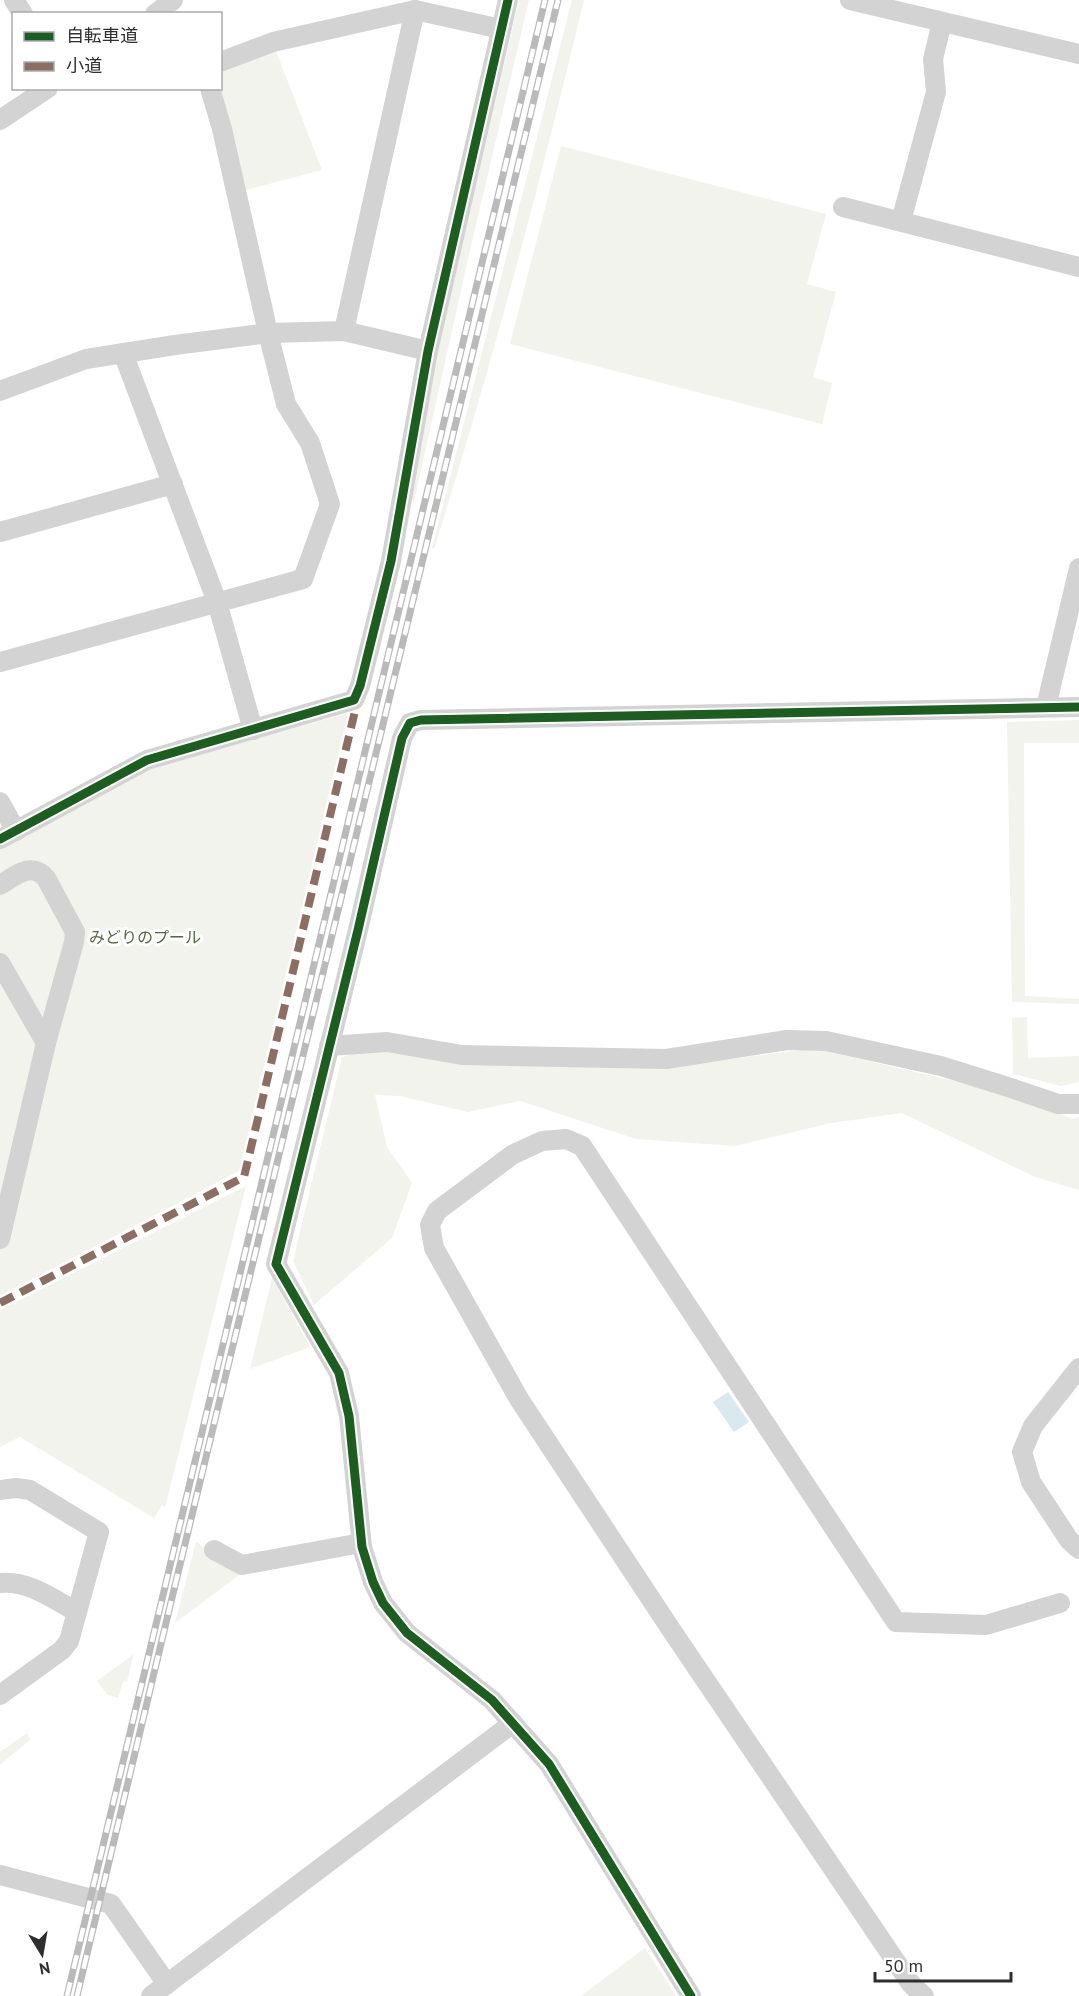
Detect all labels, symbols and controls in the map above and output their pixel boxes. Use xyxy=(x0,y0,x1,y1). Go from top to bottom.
legend xyxy=(12,12,222,90)
text: 自転車道 xyxy=(66,24,138,47)
text: 小道 xyxy=(66,54,102,77)
park label: みどりのプール xyxy=(89,927,201,947)
north arrow xyxy=(12,1924,72,1984)
scale bar xyxy=(875,1945,1012,1983)
text: 50 m xyxy=(884,1954,923,1977)
text: N xyxy=(38,1958,52,1980)

